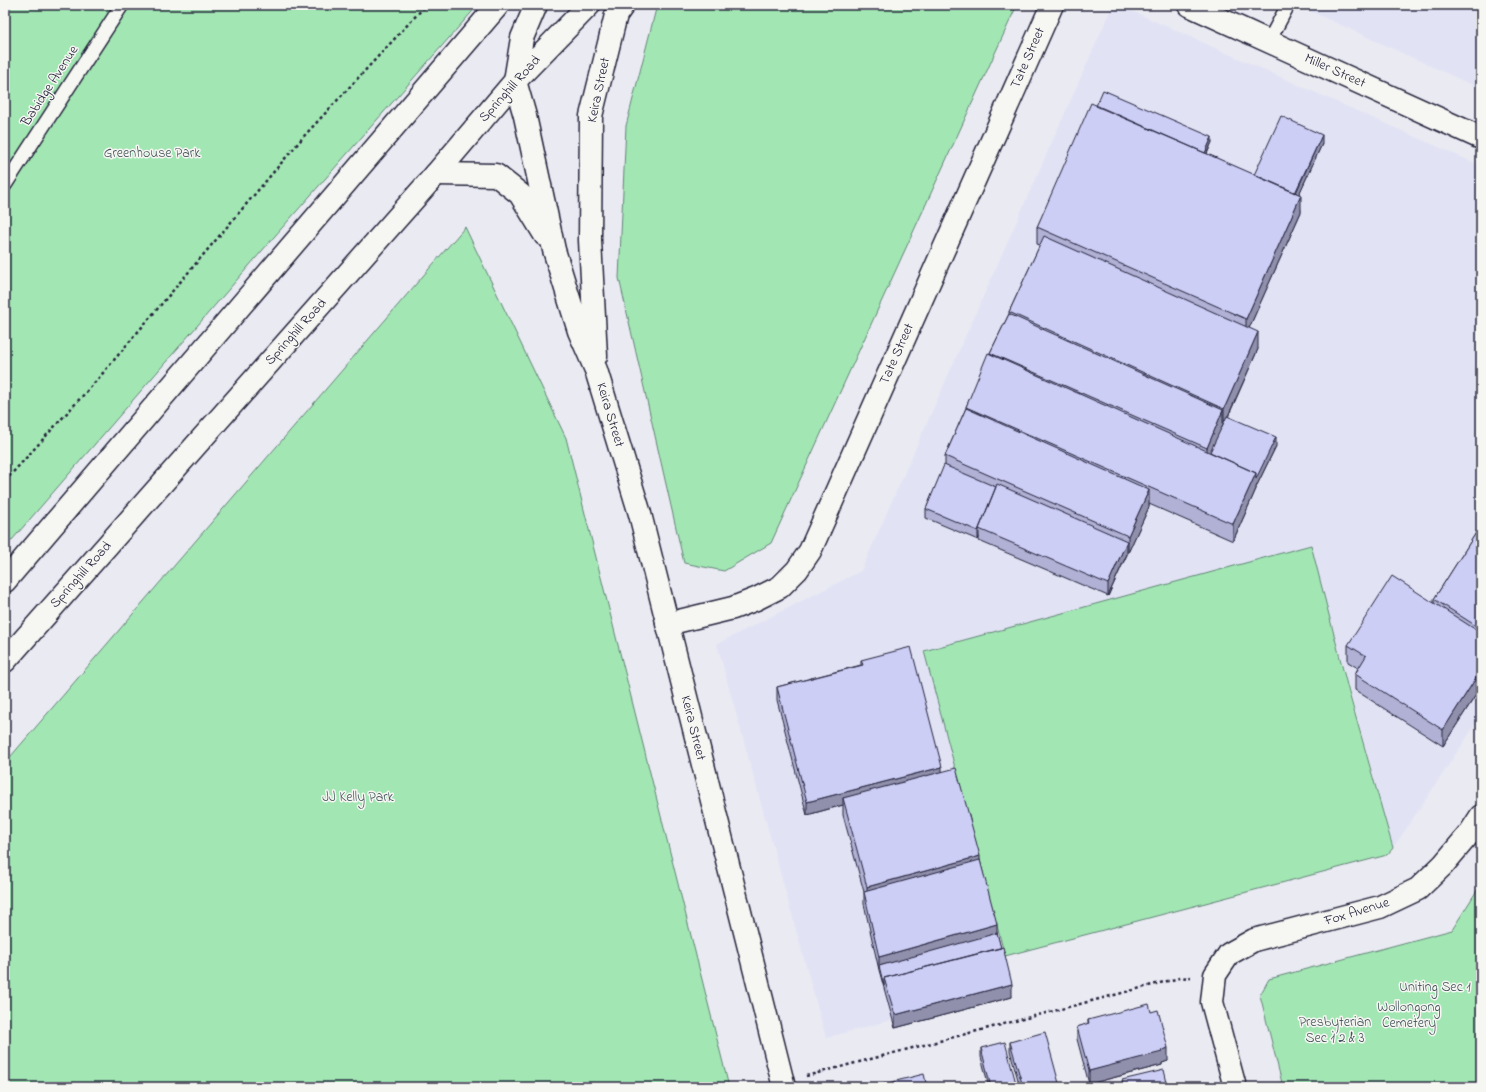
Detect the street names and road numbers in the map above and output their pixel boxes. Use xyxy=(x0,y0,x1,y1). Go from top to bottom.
street label: Tate Street xyxy=(1005,24,1051,92)
street label: Babidge Avenue xyxy=(15,41,85,132)
street label: Miller Street xyxy=(1301,48,1369,94)
street label: Springhill Road xyxy=(474,51,547,128)
street label: Keira Street xyxy=(582,55,616,125)
street label: Springhill Road xyxy=(260,294,333,371)
street label: Tate Street xyxy=(874,320,920,388)
street label: Keira Street xyxy=(590,380,630,450)
street label: Springhill Road xyxy=(45,537,118,614)
street label: Keira Street xyxy=(675,693,711,763)
street label: Fox Avenue xyxy=(1321,892,1393,932)

